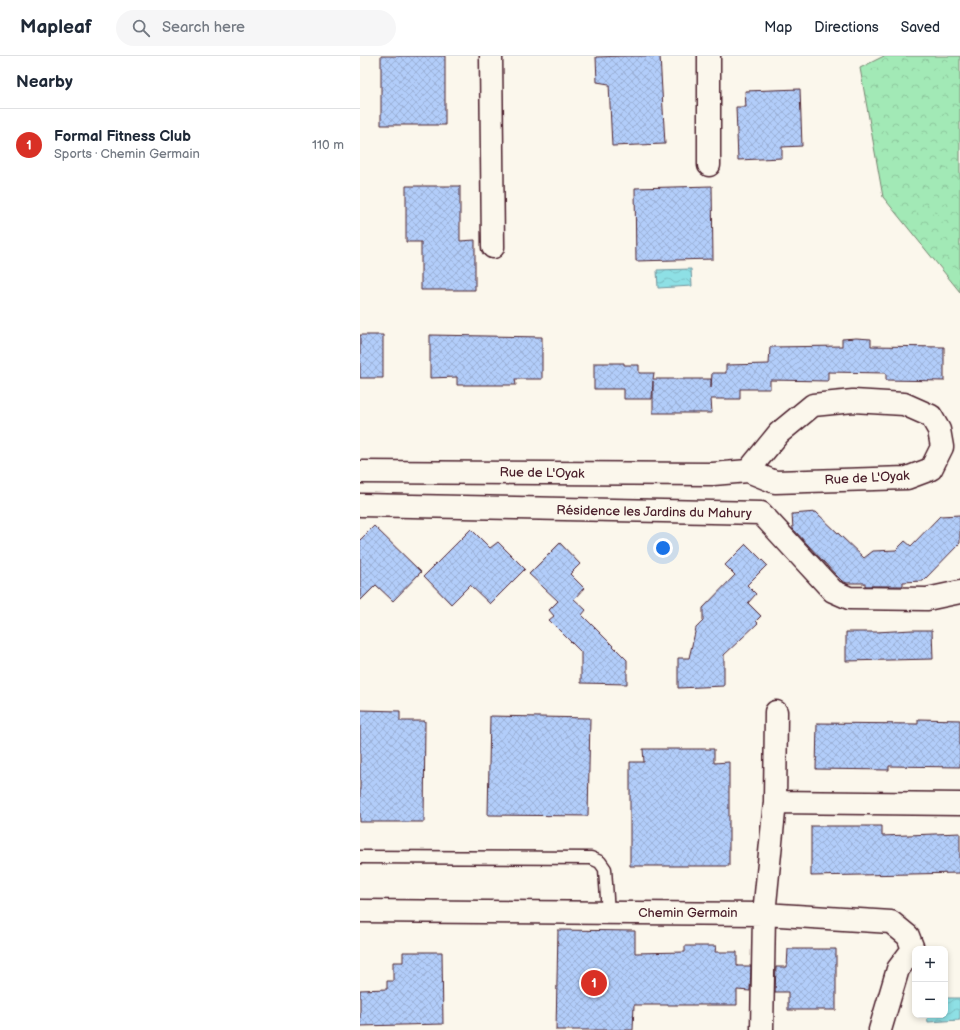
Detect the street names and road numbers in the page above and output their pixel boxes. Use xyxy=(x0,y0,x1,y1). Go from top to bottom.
street label: Rue de L'Oyak xyxy=(499,464,585,482)
street label: Rue de L'Oyak xyxy=(824,468,910,488)
street label: Résidence les Jardins du Mahury xyxy=(556,502,752,522)
street label: Chemin Germain xyxy=(638,905,738,921)

